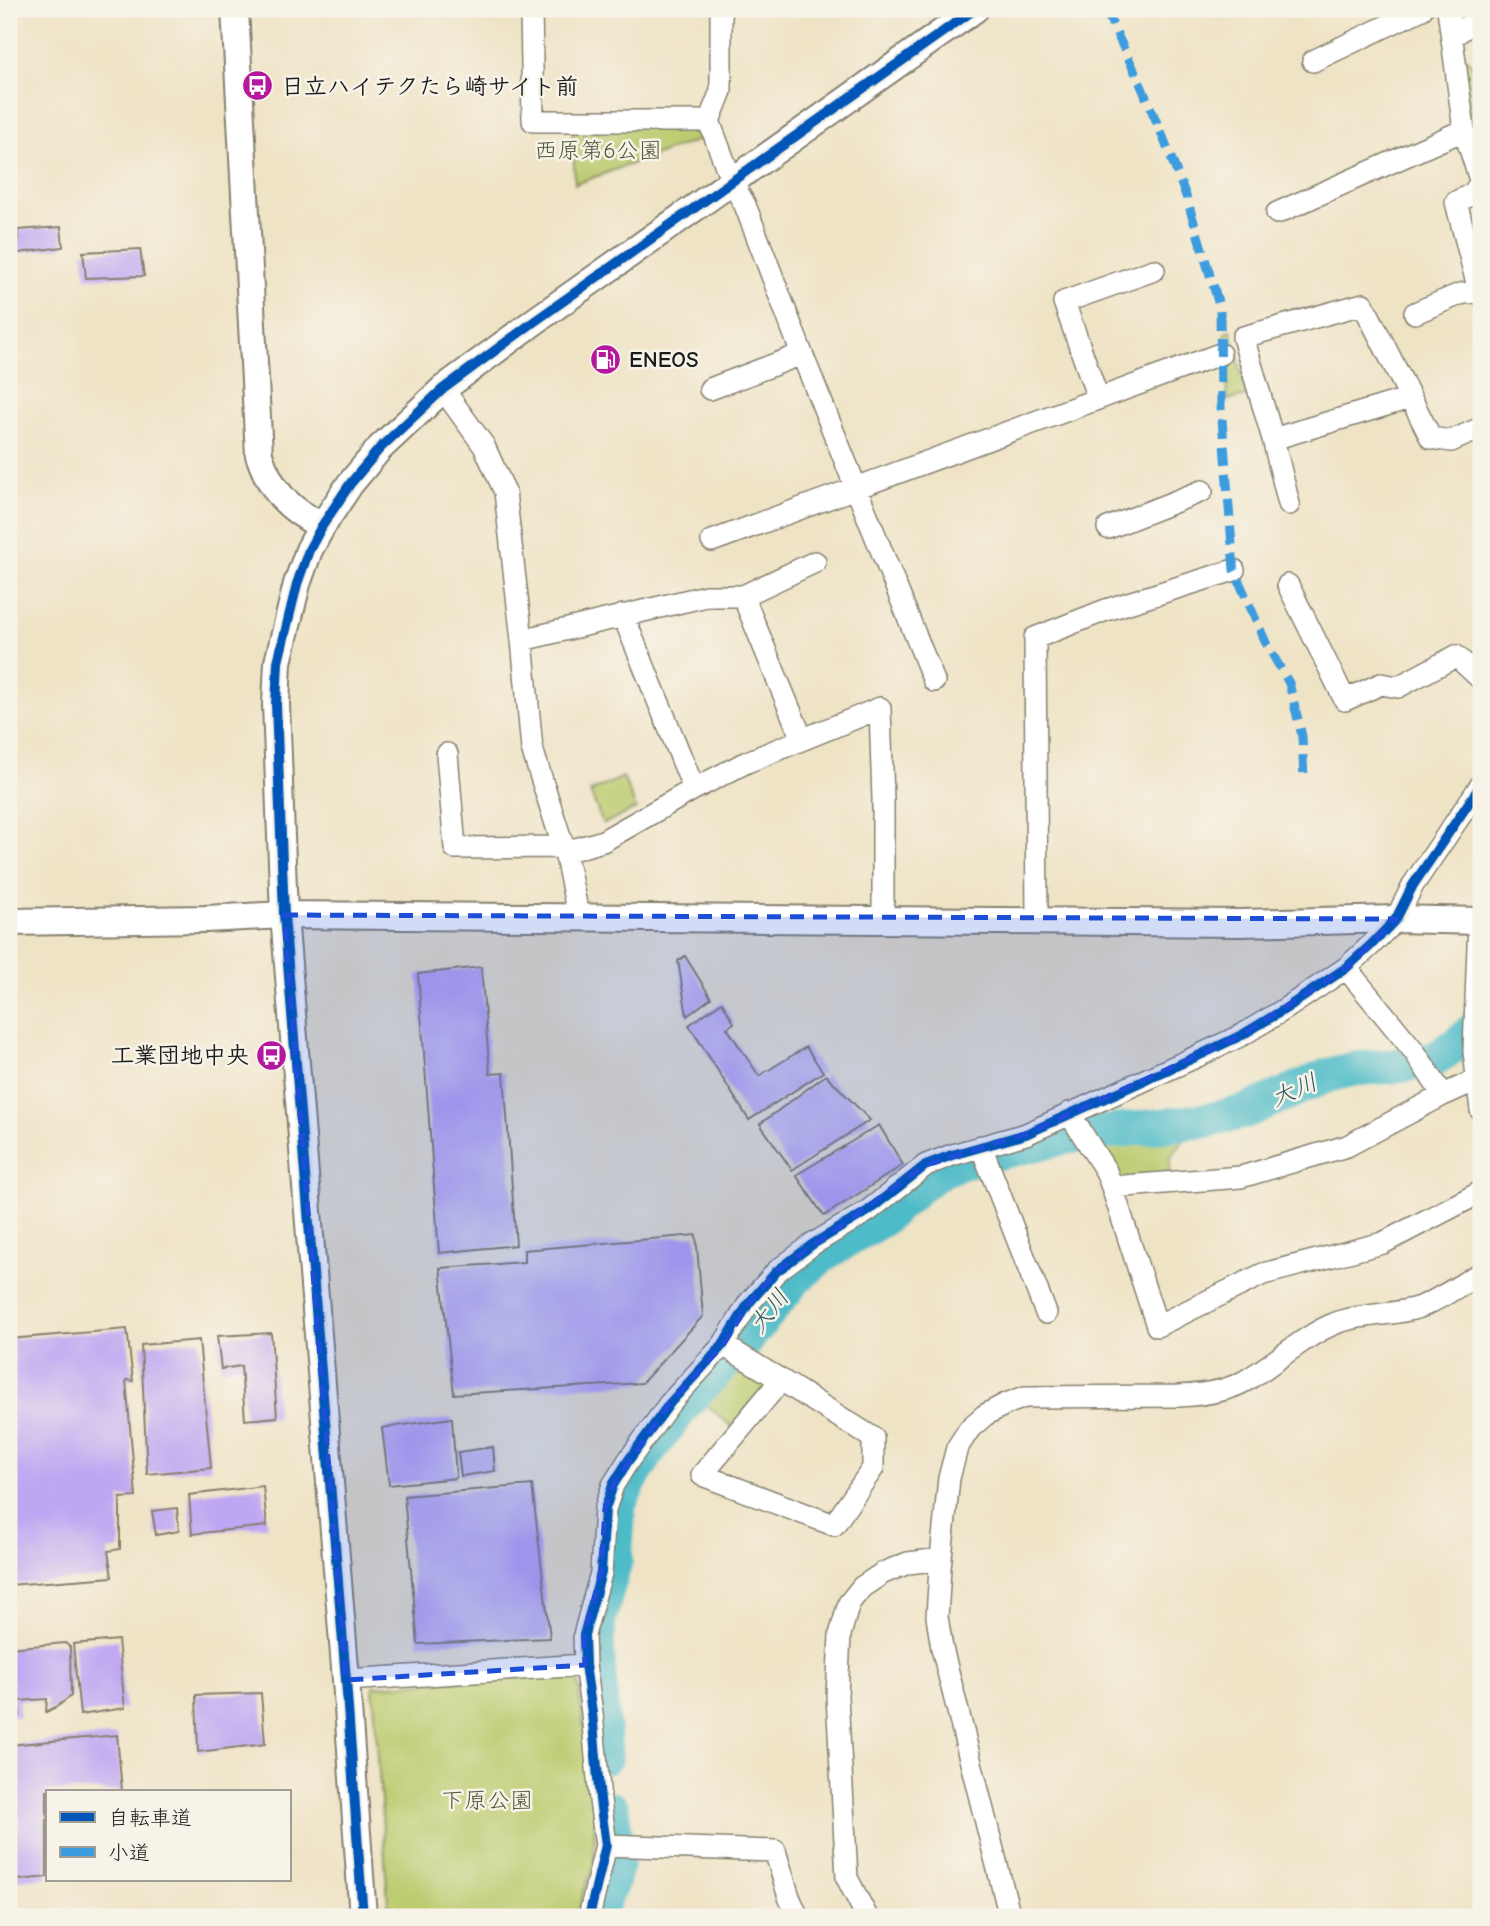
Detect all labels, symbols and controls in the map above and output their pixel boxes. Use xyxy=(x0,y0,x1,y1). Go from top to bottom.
bus stop icon: 日立ハイテクたら崎サイト前 xyxy=(241,69,275,103)
place label: 日立ハイテクたら崎サイト前 xyxy=(281,73,578,100)
park label: 西原第6公園 xyxy=(534,137,662,164)
fuel station icon: ENEOS xyxy=(589,342,623,376)
place label: ENEOS xyxy=(629,346,699,373)
bus stop icon: 工業団地中央 xyxy=(255,1038,289,1072)
place label: 工業団地中央 xyxy=(111,1042,249,1069)
water label: 大川 xyxy=(1266,1068,1322,1112)
water label: 大川 xyxy=(743,1283,795,1339)
park label: 下原公園 xyxy=(441,1787,533,1814)
legend xyxy=(46,1790,290,1881)
text: 自転車道 xyxy=(108,1806,192,1830)
text: 小道 xyxy=(108,1841,150,1865)

